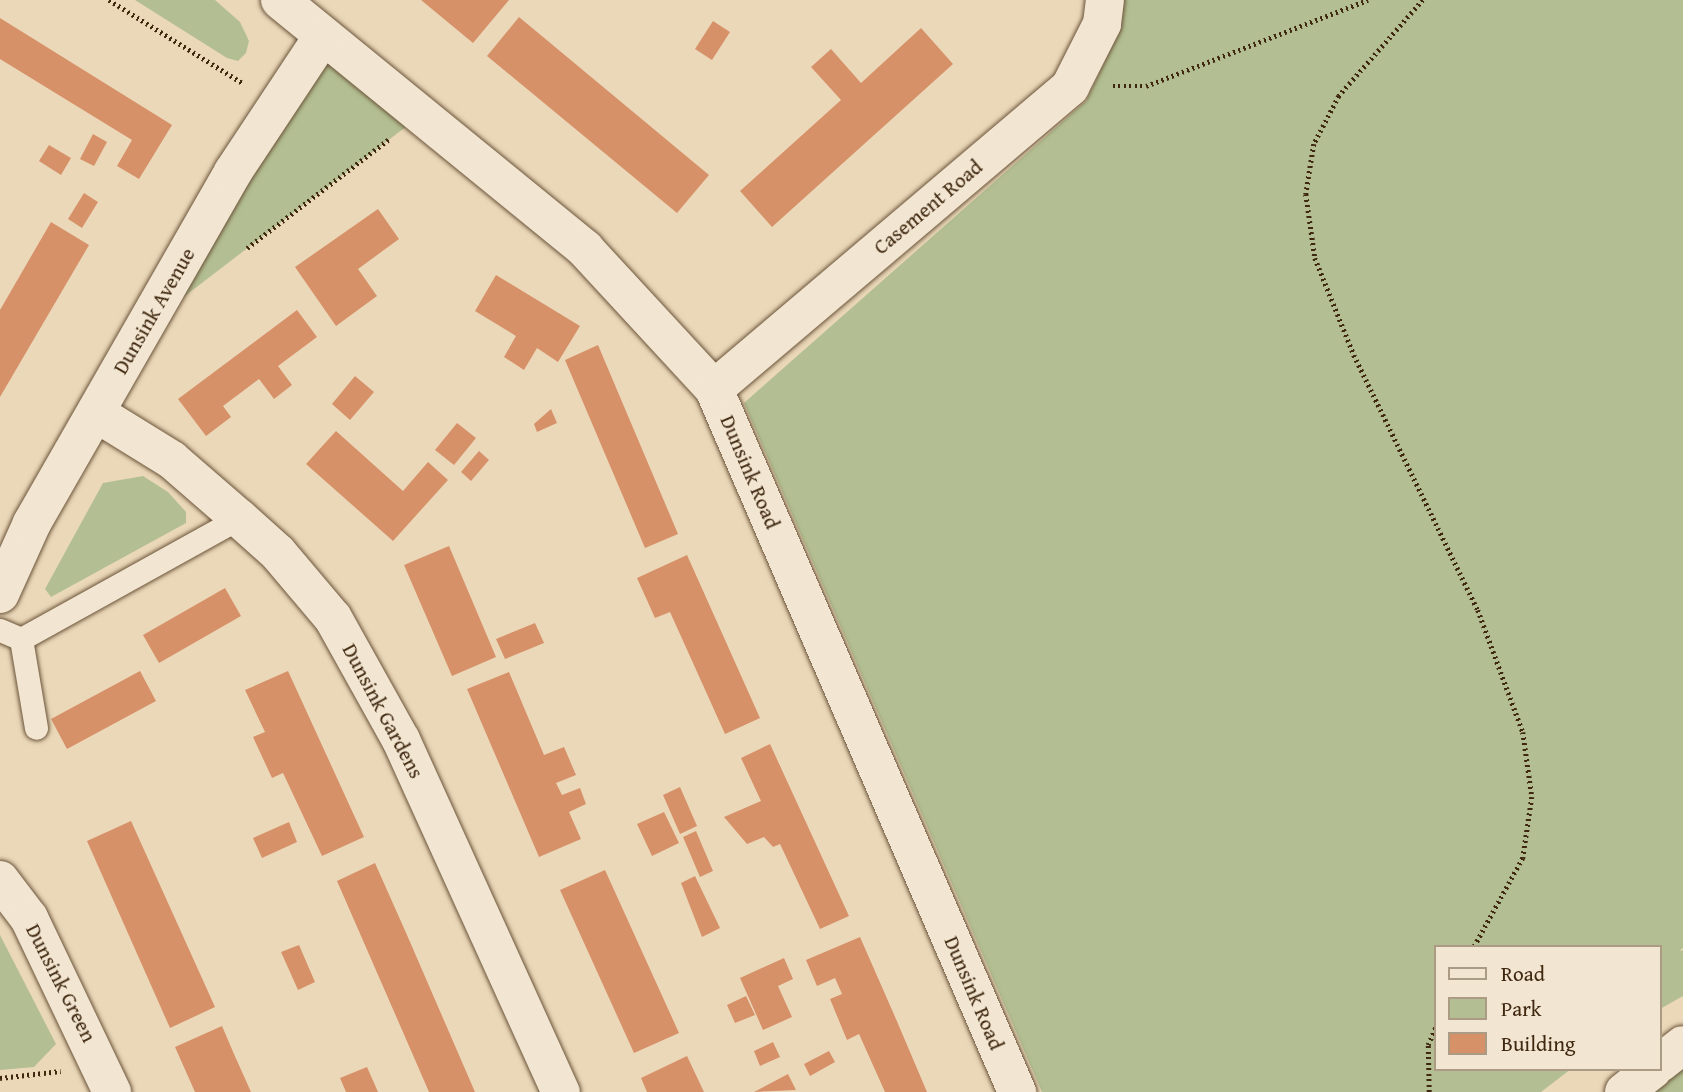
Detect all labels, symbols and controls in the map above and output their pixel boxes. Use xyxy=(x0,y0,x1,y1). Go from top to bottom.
street label: Casement Road xyxy=(868,154,988,260)
street label: Dunsink Avenue xyxy=(108,243,200,379)
street label: Dunsink Road xyxy=(715,411,785,533)
street label: Dunsink Gardens xyxy=(337,639,429,783)
street label: Dunsink Green xyxy=(20,920,102,1046)
street label: Dunsink Road xyxy=(939,932,1009,1054)
legend xyxy=(1434,945,1662,1071)
text: Road xyxy=(1501,958,1545,989)
text: Park xyxy=(1501,993,1542,1024)
text: Building xyxy=(1501,1028,1575,1059)

